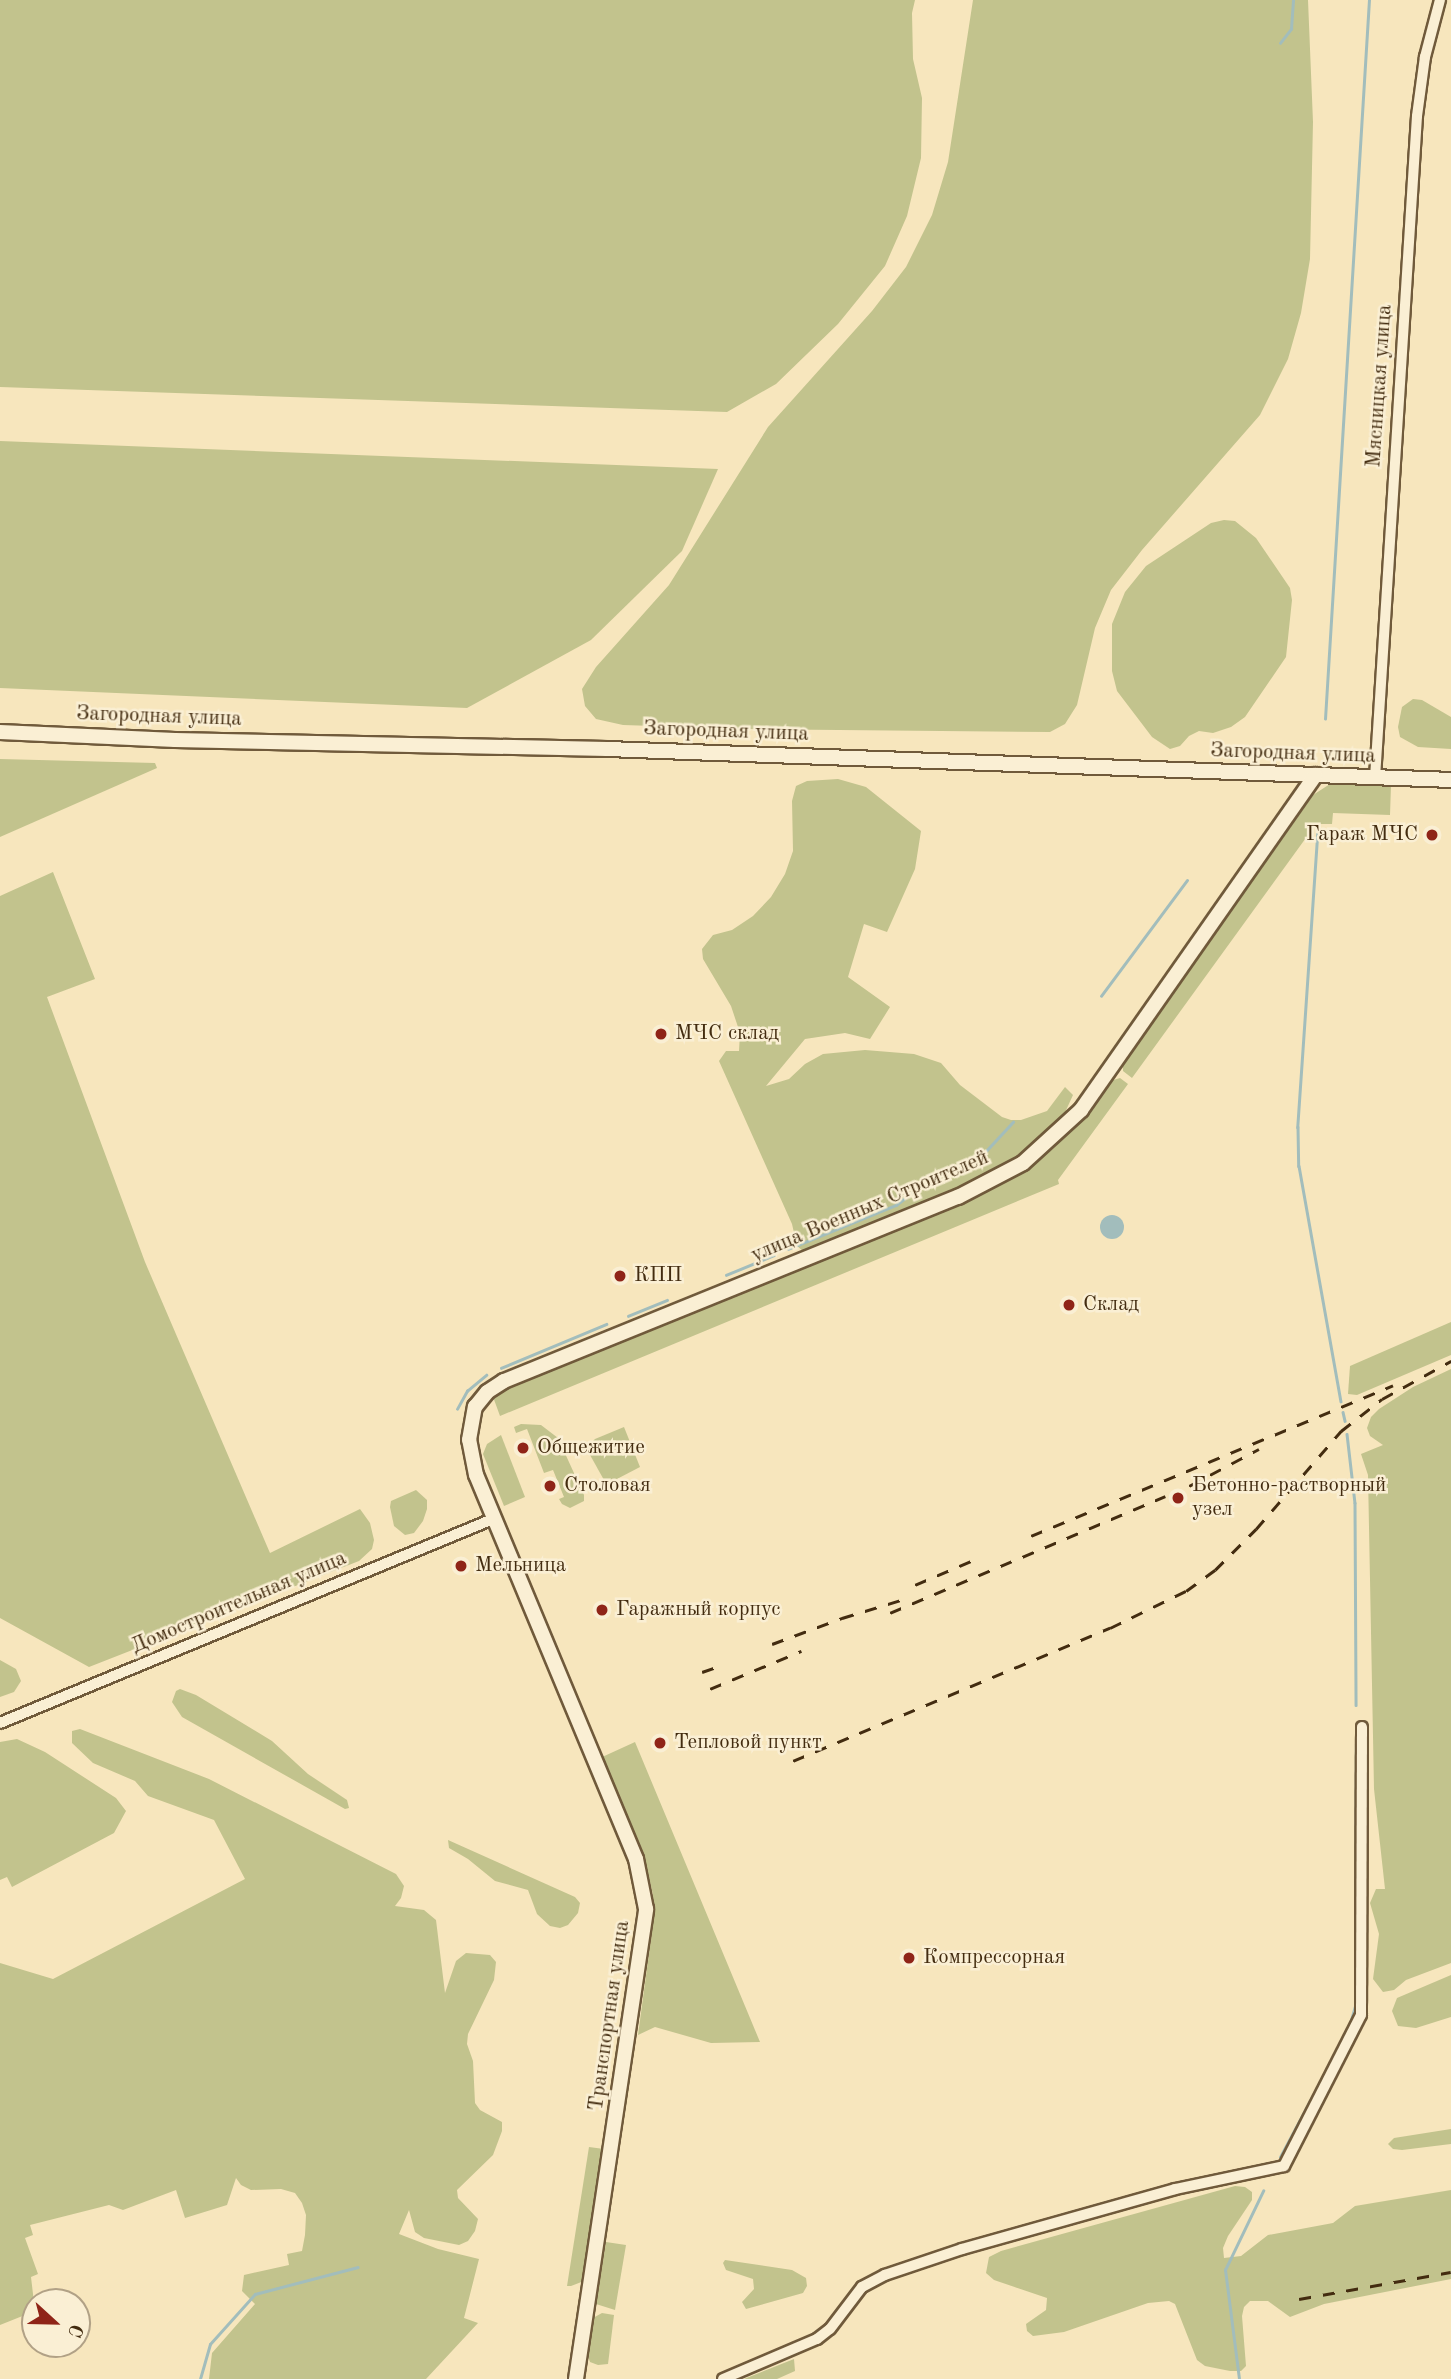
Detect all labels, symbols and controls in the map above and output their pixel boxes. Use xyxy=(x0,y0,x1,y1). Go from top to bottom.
street label: Мясницкая улица xyxy=(1362,304,1398,468)
street label: Загородная улица xyxy=(76,702,242,732)
street label: Загородная улица xyxy=(643,717,809,747)
street label: Загородная улица xyxy=(1210,739,1376,769)
place label: Гараж МЧС xyxy=(1306,822,1418,848)
marker: Гараж МЧС xyxy=(1424,827,1440,843)
place label: МЧС склад xyxy=(675,1021,779,1047)
marker: МЧС склад xyxy=(653,1026,669,1042)
street label: улица Военных Строителей xyxy=(747,1145,993,1269)
place label: КПП xyxy=(634,1263,682,1289)
marker: КПП xyxy=(612,1268,628,1284)
place label: Склад xyxy=(1083,1292,1139,1318)
marker: Склад xyxy=(1061,1297,1077,1313)
place label: Общежитие xyxy=(537,1435,645,1461)
marker: Общежитие xyxy=(515,1440,531,1456)
place label: Столовая xyxy=(564,1473,651,1499)
place label: Бетонно-растворный узел xyxy=(1192,1473,1386,1523)
marker: Столовая xyxy=(542,1478,558,1494)
marker: Бетонно-растворный узел xyxy=(1170,1490,1186,1506)
street label: Домостроительная улица xyxy=(128,1546,350,1660)
place label: Мельница xyxy=(475,1553,566,1579)
marker: Мельница xyxy=(453,1558,469,1574)
place label: Гаражный корпус xyxy=(616,1597,780,1623)
marker: Гаражный корпус xyxy=(594,1602,610,1618)
place label: Тепловой пункт xyxy=(674,1730,822,1756)
marker: Тепловой пункт xyxy=(652,1735,668,1751)
street label: Транспортная улица xyxy=(584,1919,636,2113)
place label: Компрессорная xyxy=(923,1945,1065,1971)
marker: Компрессорная xyxy=(901,1950,917,1966)
north arrow xyxy=(21,2288,91,2358)
text: С xyxy=(63,2321,85,2340)

